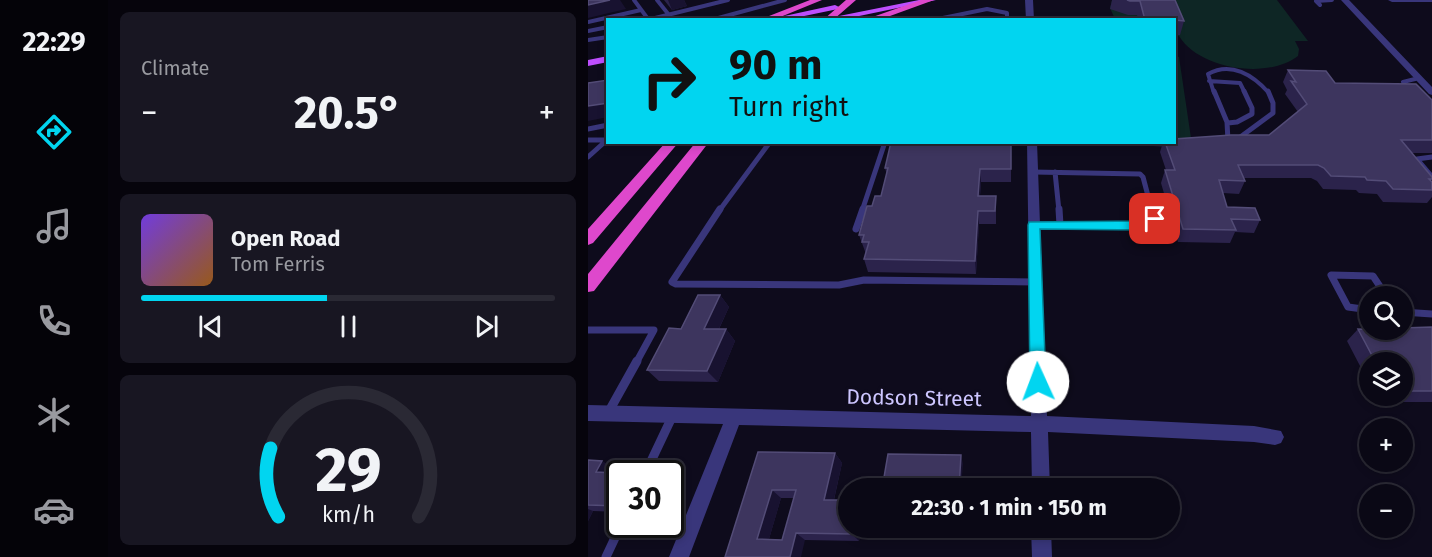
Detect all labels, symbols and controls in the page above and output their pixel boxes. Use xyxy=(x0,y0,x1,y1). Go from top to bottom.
text: 22:29 xyxy=(22,26,86,58)
text: 90 m xyxy=(729,40,823,90)
icon: right xyxy=(630,42,708,120)
text: Climate xyxy=(141,56,209,80)
text: 20.5° xyxy=(294,86,402,140)
text: Turn right xyxy=(729,91,849,123)
text: − xyxy=(141,93,158,133)
text: + xyxy=(539,93,555,133)
icon: directions xyxy=(33,111,75,153)
pin xyxy=(1129,193,1180,244)
icon: arrive xyxy=(1138,202,1171,235)
icon: music xyxy=(33,205,75,247)
text: Open Road xyxy=(231,225,341,252)
text: Tom Ferris xyxy=(231,252,325,276)
map controls xyxy=(1359,286,1413,538)
button: search xyxy=(1359,286,1413,340)
icon: phone xyxy=(33,300,75,342)
icon: previous xyxy=(194,310,227,343)
icon: pause xyxy=(332,310,365,343)
icon: next xyxy=(470,310,503,343)
position arrow xyxy=(1006,350,1070,414)
button: layers xyxy=(1359,352,1413,406)
street label: Dodson Street xyxy=(846,384,982,412)
icon: climate xyxy=(33,394,75,436)
button: + xyxy=(1359,418,1413,472)
text: 29 xyxy=(315,433,381,508)
speed limit sign: 30 xyxy=(606,460,684,538)
button: − xyxy=(1359,484,1413,538)
icon: car xyxy=(33,489,75,531)
text: 22:30 · 1 min · 150 m xyxy=(911,494,1107,521)
text: km/h xyxy=(321,503,375,529)

